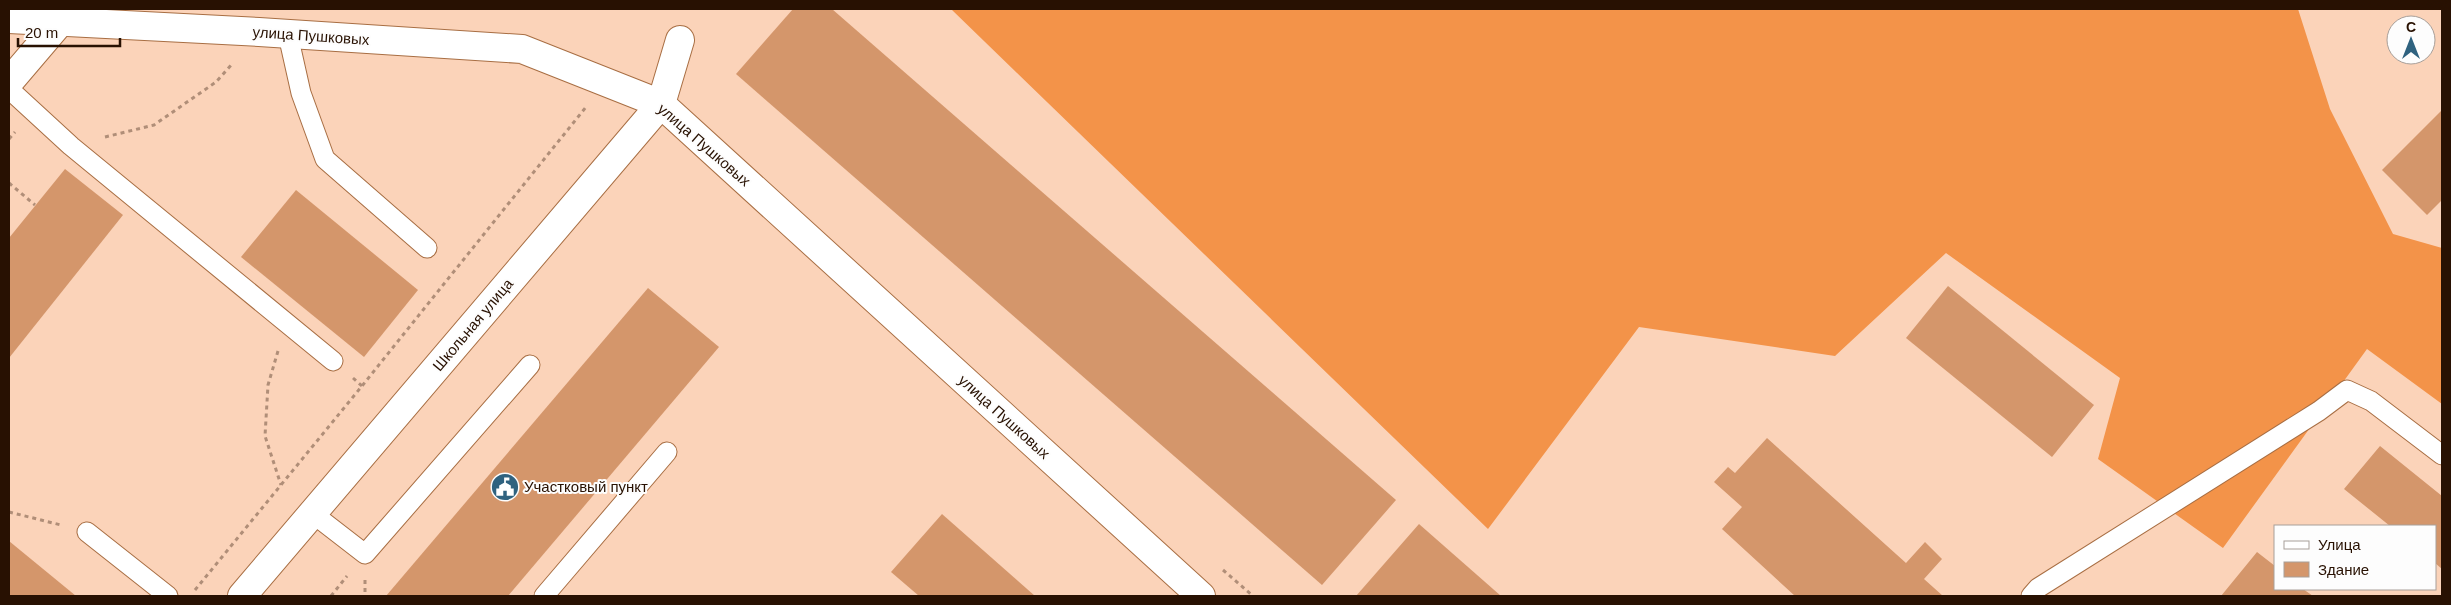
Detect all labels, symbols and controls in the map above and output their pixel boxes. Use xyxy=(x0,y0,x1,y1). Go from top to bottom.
scale bar xyxy=(18,15,120,47)
north arrow xyxy=(2386,15,2436,65)
text: С xyxy=(2406,19,2416,35)
street label: улица Пушковых xyxy=(252,23,371,48)
text: 20 m xyxy=(25,24,58,41)
street label: улица Пушковых xyxy=(655,100,754,190)
street label: Школьная улица xyxy=(429,275,517,374)
street label: улица Пушковых xyxy=(955,371,1054,462)
public building icon: Участковый пункт xyxy=(490,472,520,502)
place label: Участковый пункт xyxy=(524,478,648,495)
legend xyxy=(2274,525,2436,590)
text: Улица xyxy=(2318,536,2361,553)
text: Здание xyxy=(2318,561,2369,578)

